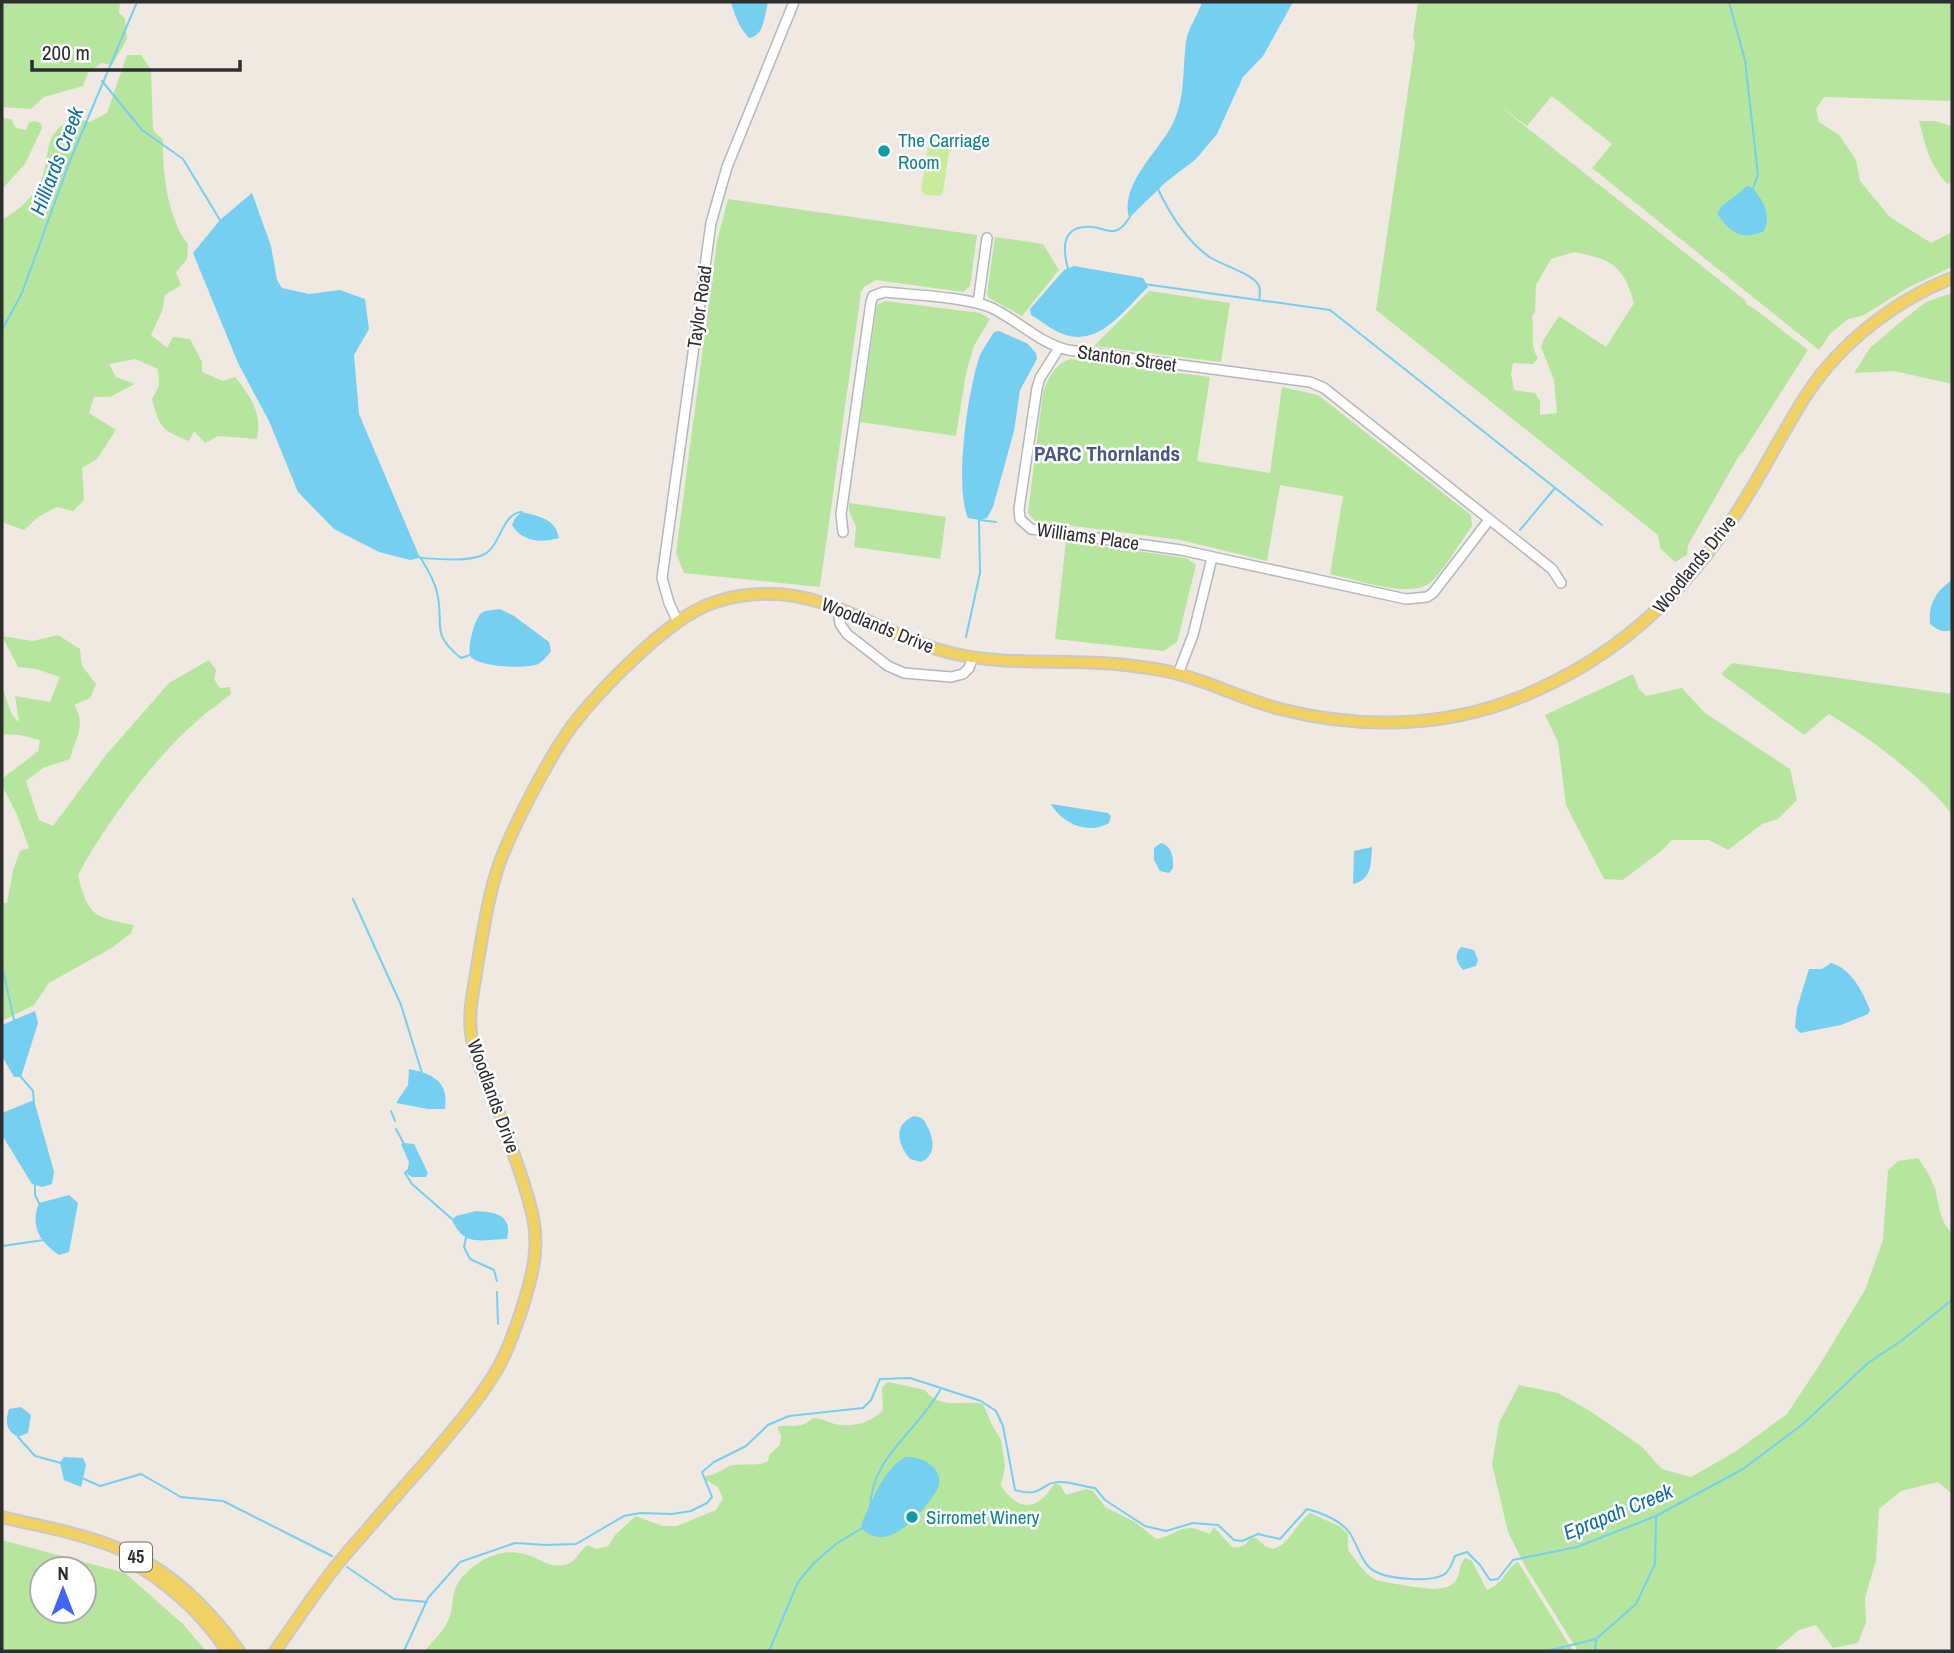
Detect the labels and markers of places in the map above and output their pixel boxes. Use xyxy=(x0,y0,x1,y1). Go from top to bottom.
place label: The Carriage Room xyxy=(898,127,990,175)
marker: The Carriage Room xyxy=(876,143,892,159)
place label: Sirromet Winery xyxy=(926,1504,1040,1530)
marker: Sirromet Winery xyxy=(904,1509,920,1525)

